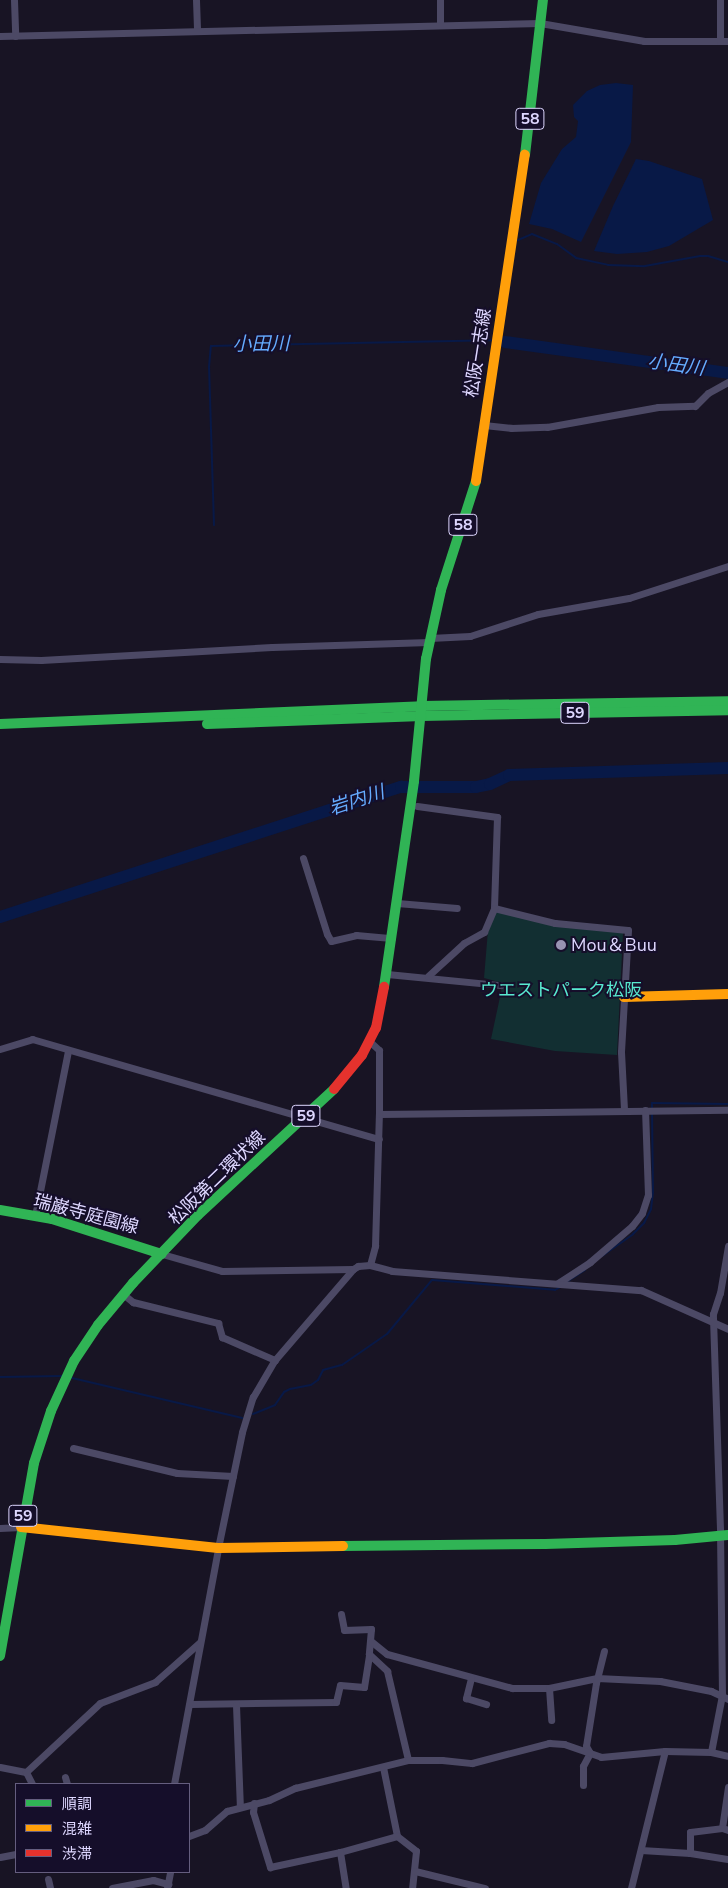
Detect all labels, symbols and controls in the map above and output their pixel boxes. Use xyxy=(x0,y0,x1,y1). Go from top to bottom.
road number: 58 xyxy=(515,106,545,132)
street label: 松阪一志線 xyxy=(460,307,496,399)
water label: 小田川 xyxy=(232,333,290,357)
water label: 小田川 xyxy=(646,351,706,381)
road number: 58 xyxy=(448,512,478,538)
road number: 59 xyxy=(560,700,590,726)
water label: 岩内川 xyxy=(326,781,388,821)
place label: Mou＆Buu xyxy=(571,934,657,956)
marker: Mou＆Buu xyxy=(555,939,567,951)
park label: ウエストパーク松阪 xyxy=(480,979,642,1001)
road number: 59 xyxy=(291,1102,321,1130)
street label: 松阪第二環状線 xyxy=(164,1126,270,1230)
street label: 瑞巌寺庭園線 xyxy=(31,1190,141,1238)
road number: 59 xyxy=(8,1502,38,1530)
legend xyxy=(15,1783,190,1873)
text: 順調 xyxy=(62,1794,92,1814)
text: 混雑 xyxy=(62,1819,92,1839)
text: 渋滞 xyxy=(62,1844,92,1864)

